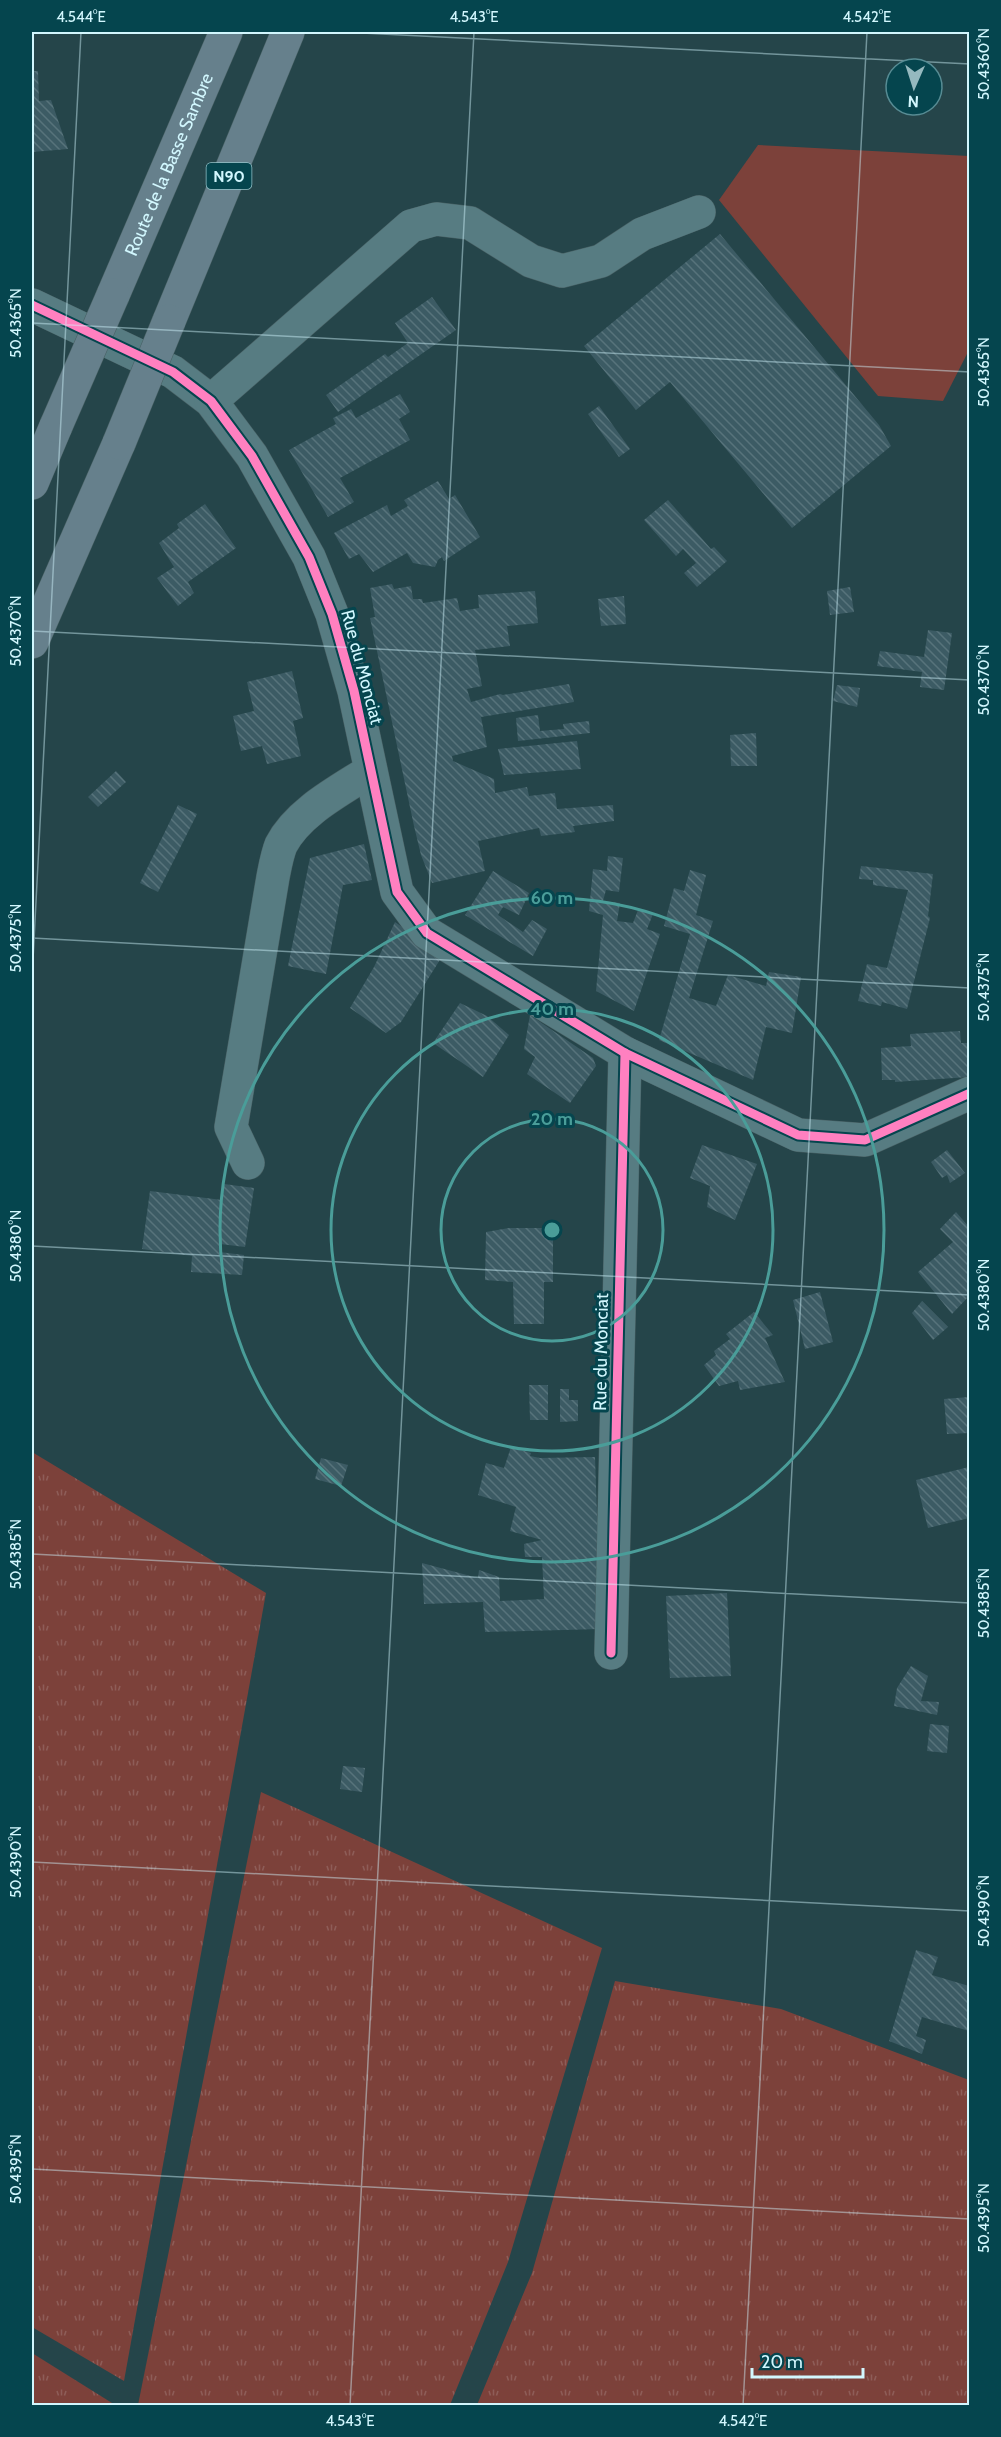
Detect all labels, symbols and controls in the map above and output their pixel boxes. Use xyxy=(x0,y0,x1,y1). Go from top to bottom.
text: 4.544°E xyxy=(56,8,106,26)
text: 4.543°E xyxy=(449,8,499,26)
text: 4.542°E xyxy=(843,8,891,26)
text: 50.4360°N xyxy=(975,28,993,100)
north arrow xyxy=(884,57,944,117)
street label: Route de la Basse Sambre xyxy=(120,70,218,259)
text: N xyxy=(907,92,919,111)
road number: N90 xyxy=(206,163,252,189)
text: 50.4365°N xyxy=(7,288,25,358)
text: 50.4365°N xyxy=(975,337,993,407)
text: 50.4370°N xyxy=(7,595,25,667)
street label: Rue du Monciat xyxy=(336,607,388,727)
text: 50.4370°N xyxy=(975,644,993,716)
text: 60 m xyxy=(531,887,573,909)
text: 50.4375°N xyxy=(7,904,25,972)
text: 50.4375°N xyxy=(975,953,993,1021)
text: 40 m xyxy=(530,998,574,1020)
text: 20 m xyxy=(531,1108,573,1130)
text: 50.4380°N xyxy=(7,1210,25,1282)
centre of rings xyxy=(542,1220,562,1240)
text: 50.4380°N xyxy=(975,1259,993,1331)
street label: Rue du Monciat xyxy=(589,1293,613,1411)
text: 50.4385°N xyxy=(7,1519,25,1589)
text: 50.4385°N xyxy=(975,1568,993,1638)
text: 50.4390°N xyxy=(7,1826,25,1898)
text: 50.4390°N xyxy=(975,1875,993,1947)
text: 50.4395°N xyxy=(7,2134,25,2204)
text: 50.4395°N xyxy=(975,2183,993,2253)
scale bar xyxy=(752,2341,863,2379)
text: 20 m xyxy=(761,2351,803,2373)
text: 4.543°E xyxy=(325,2412,375,2430)
text: 4.542°E xyxy=(719,2412,767,2430)

